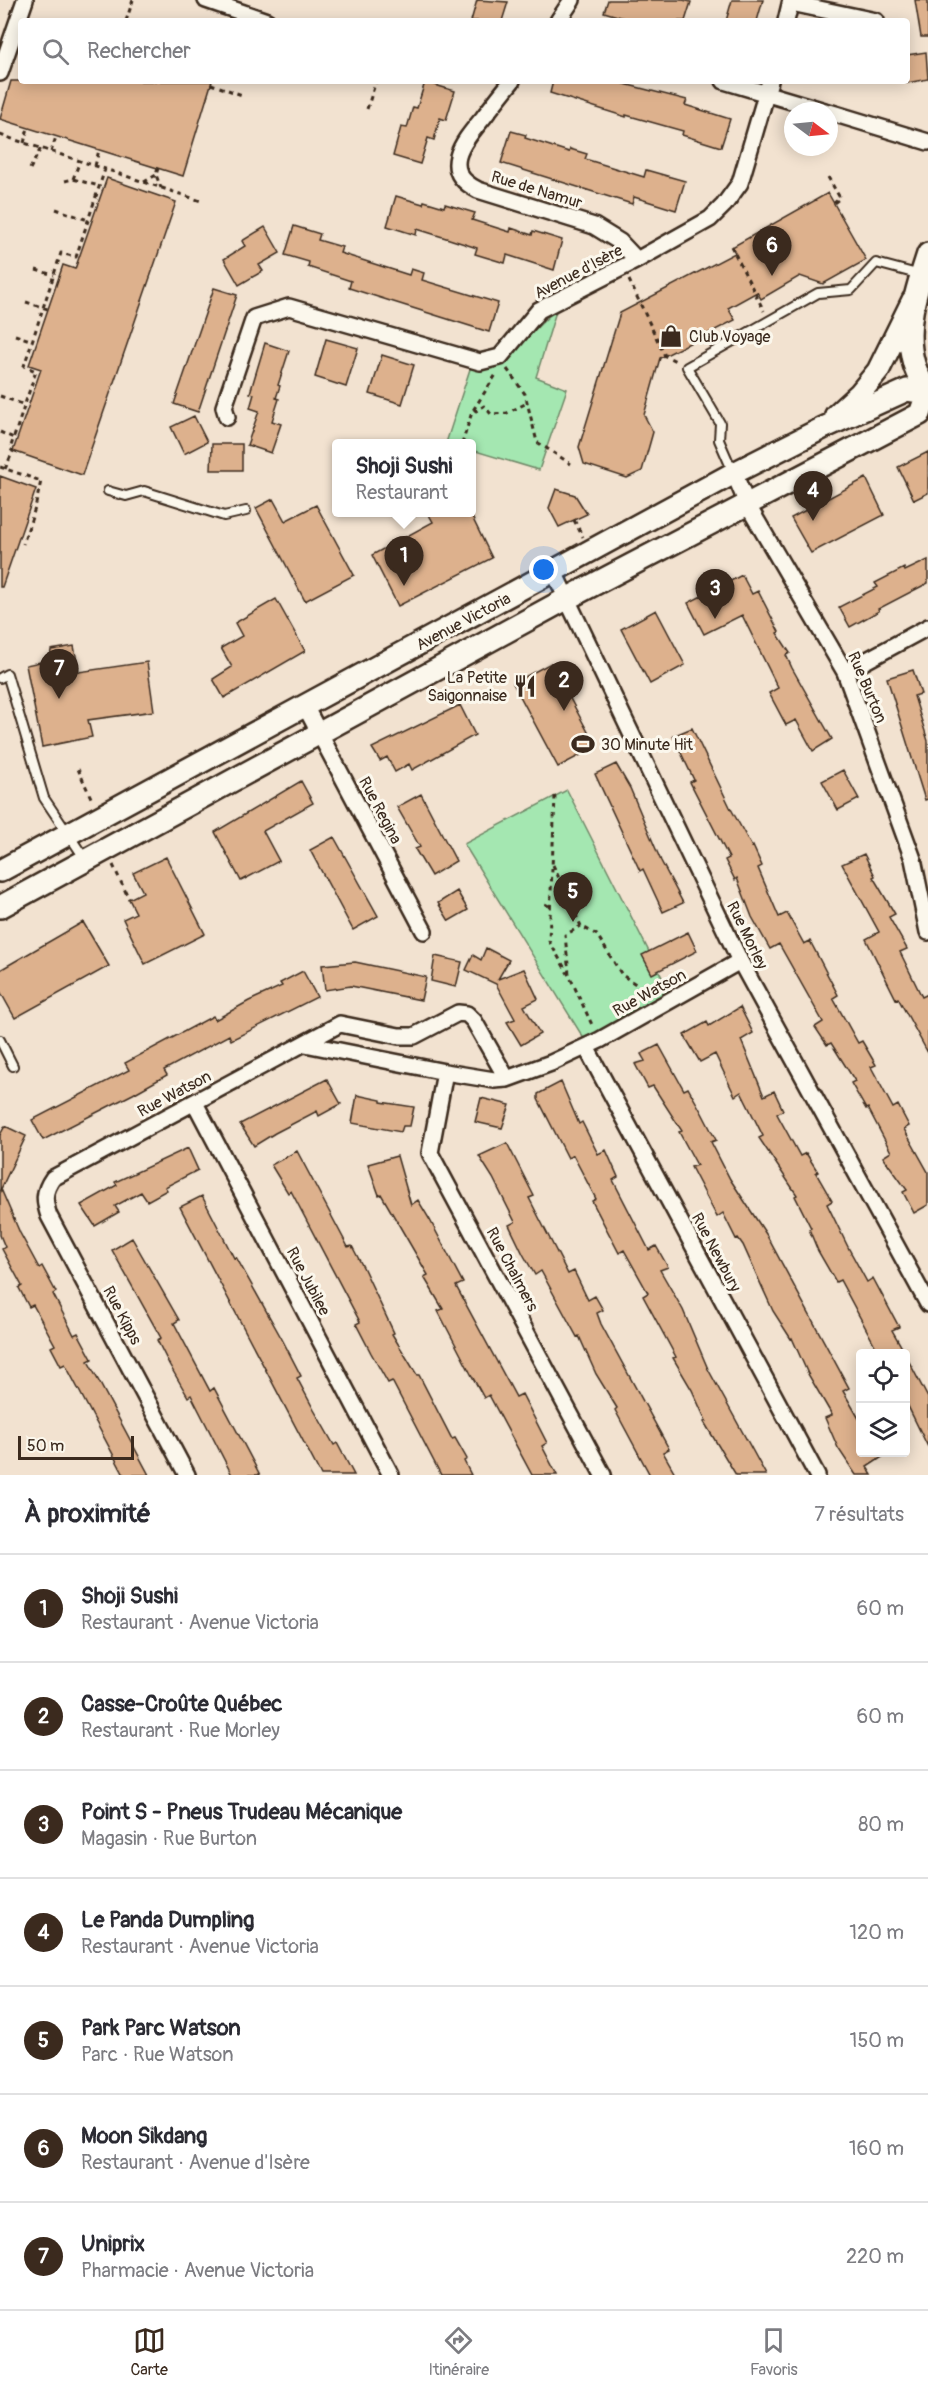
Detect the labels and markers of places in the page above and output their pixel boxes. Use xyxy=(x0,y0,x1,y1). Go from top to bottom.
pin: 6 xyxy=(752,226,792,276)
shop icon: Club Voyage xyxy=(658,323,684,349)
place label: Club Voyage xyxy=(689,327,771,347)
pin: 4 xyxy=(794,472,832,521)
pin: 1 xyxy=(384,536,424,586)
pin: 3 xyxy=(696,570,734,619)
pin: 7 xyxy=(40,650,78,699)
pin: 2 xyxy=(544,662,584,711)
place label: La Petite Saigonnaise xyxy=(427,668,507,706)
restaurant icon: La Petite Saigonnaise xyxy=(512,673,538,699)
sports icon: 30 Minute Hit xyxy=(570,731,596,757)
place label: 30 Minute Hit xyxy=(601,735,693,755)
pin: 5 xyxy=(554,872,592,922)

